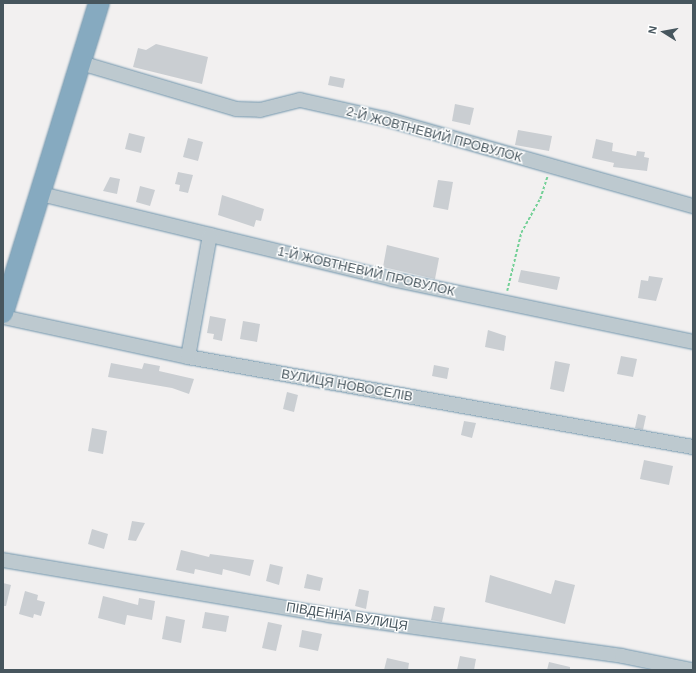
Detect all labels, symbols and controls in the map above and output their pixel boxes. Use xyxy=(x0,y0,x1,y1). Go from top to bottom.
north arrow xyxy=(644,12,684,52)
text: N xyxy=(646,25,659,35)
street label: 2-Й ЖОВТНЕВИЙ ПРОВУЛОК xyxy=(344,104,524,166)
street label: 1-Й ЖОВТНЕВИЙ ПРОВУЛОК xyxy=(276,244,456,300)
street label: ВУЛИЦЯ НОВОСЕЛІВ xyxy=(280,367,414,405)
street label: ПІВДЕННА ВУЛИЦЯ xyxy=(285,600,409,634)

